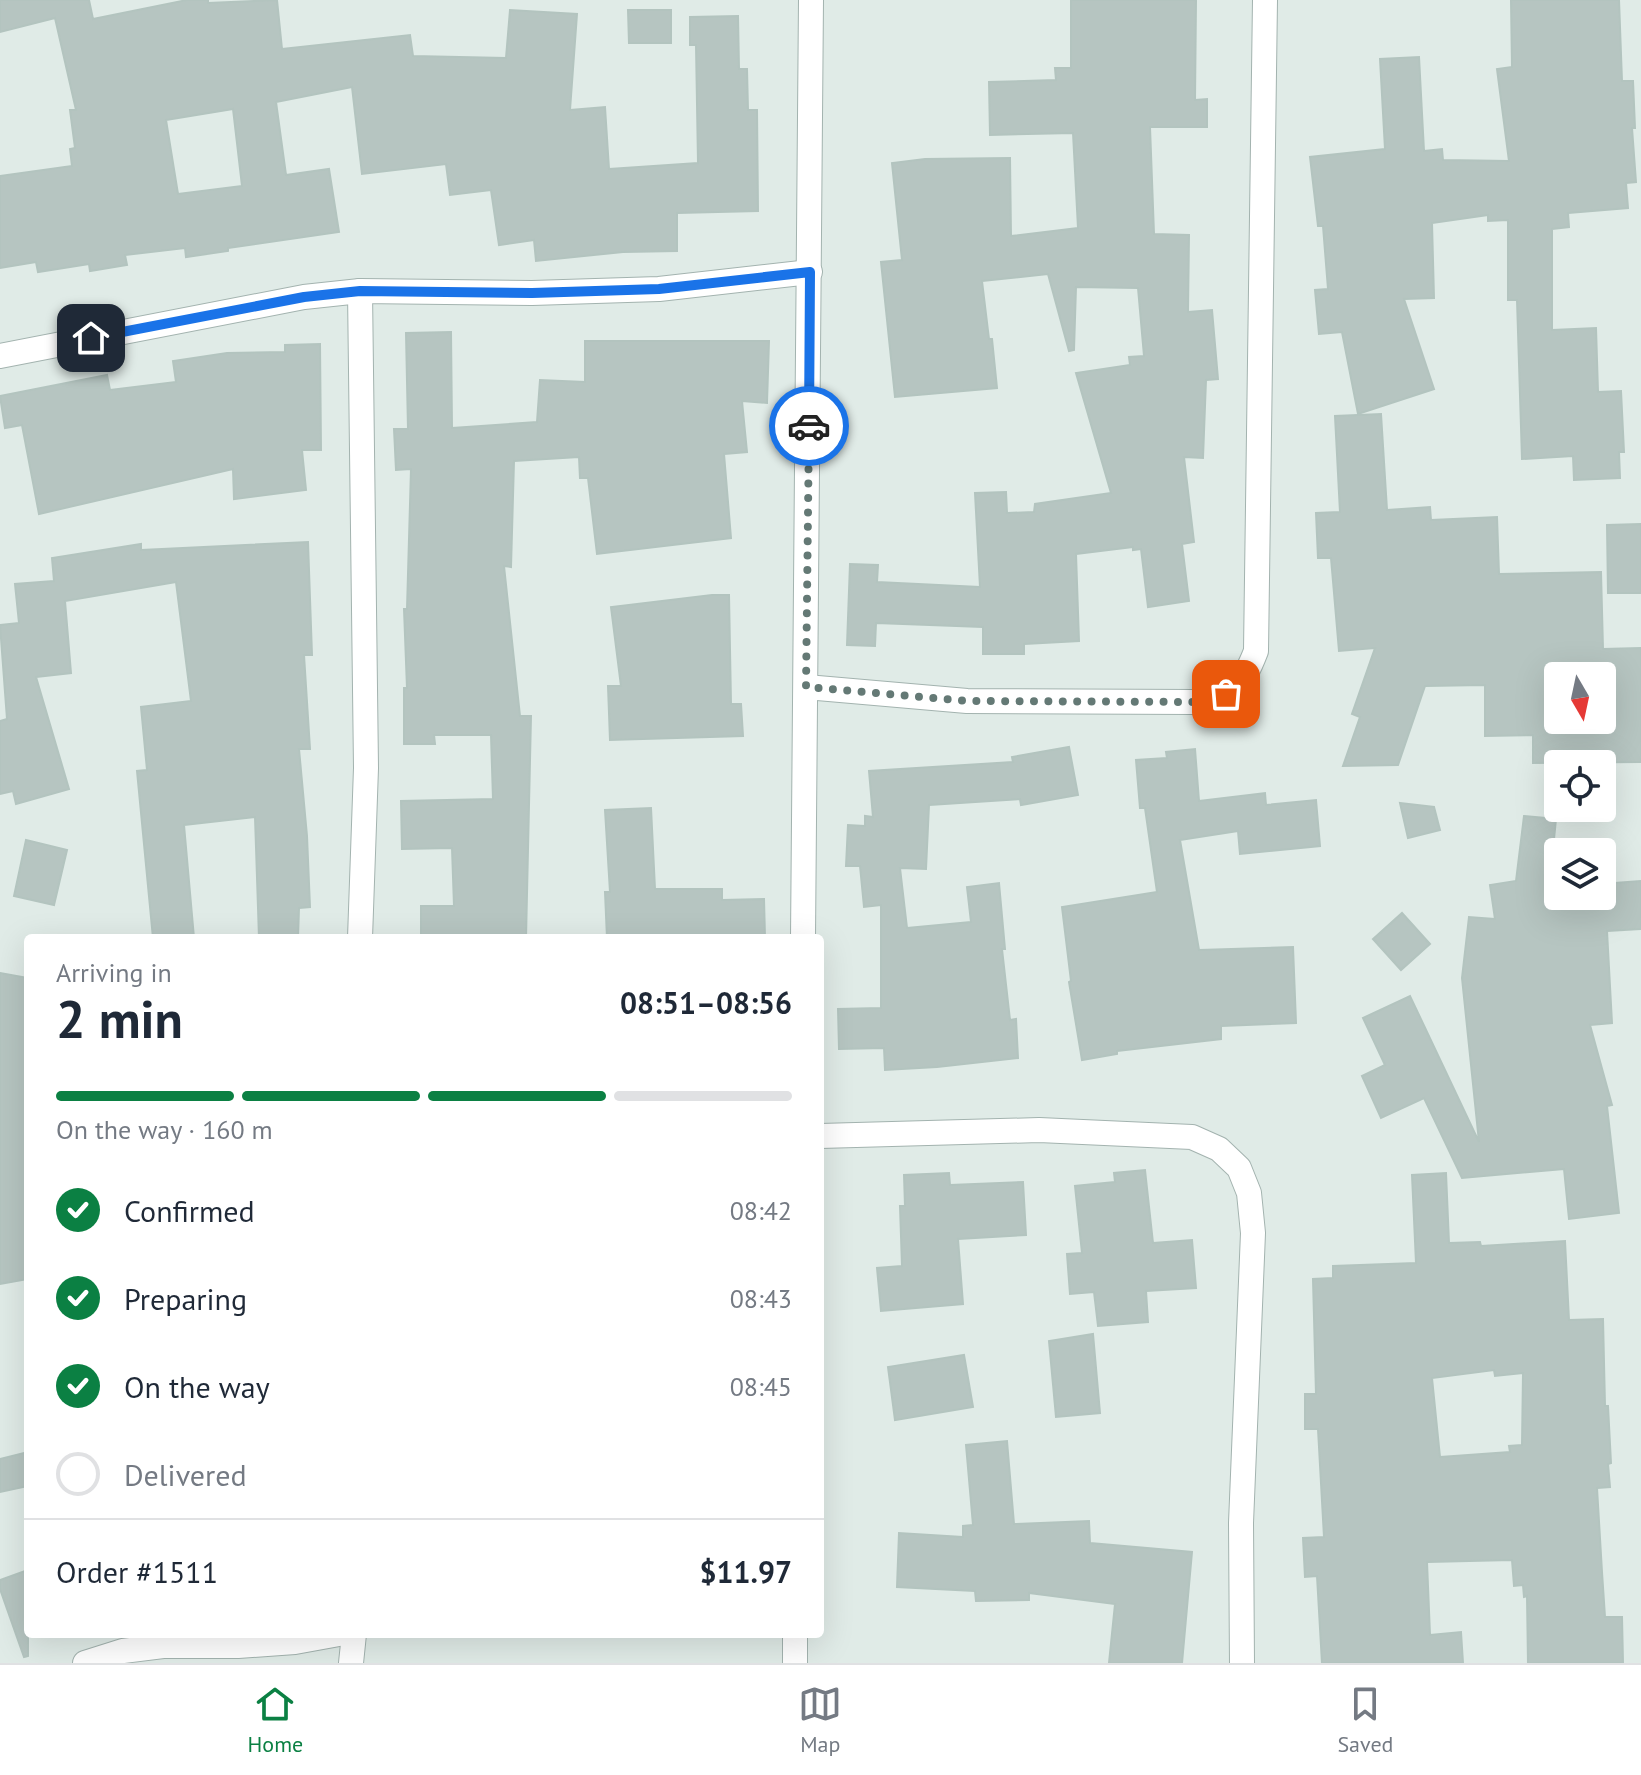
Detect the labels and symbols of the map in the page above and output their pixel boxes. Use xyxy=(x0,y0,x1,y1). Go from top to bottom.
pin xyxy=(57,304,125,372)
courier xyxy=(769,386,849,466)
pin xyxy=(1192,660,1260,728)
north arrow xyxy=(1544,662,1616,734)

